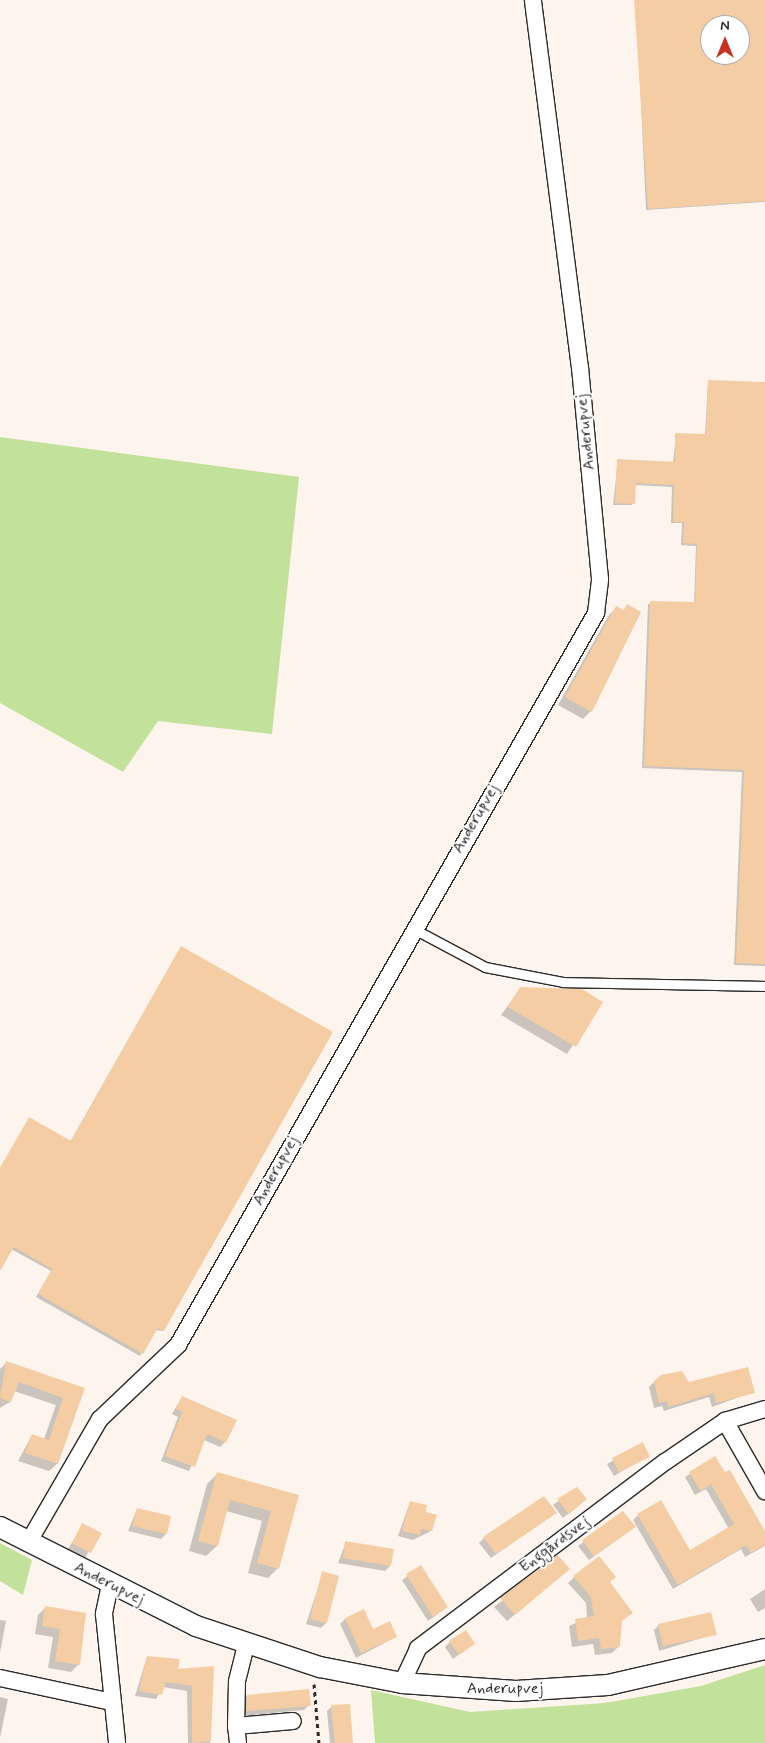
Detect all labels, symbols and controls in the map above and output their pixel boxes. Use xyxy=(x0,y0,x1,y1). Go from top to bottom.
north arrow xyxy=(700,15,750,65)
text: N xyxy=(720,17,730,35)
street label: Anderupvej xyxy=(572,393,600,471)
street label: Anderupvej xyxy=(449,781,503,857)
street label: Anderupvej xyxy=(249,1133,303,1209)
street label: Enggårdsvej xyxy=(516,1512,594,1578)
street label: Anderupvej xyxy=(71,1558,147,1610)
street label: Anderupvej xyxy=(467,1679,543,1699)

